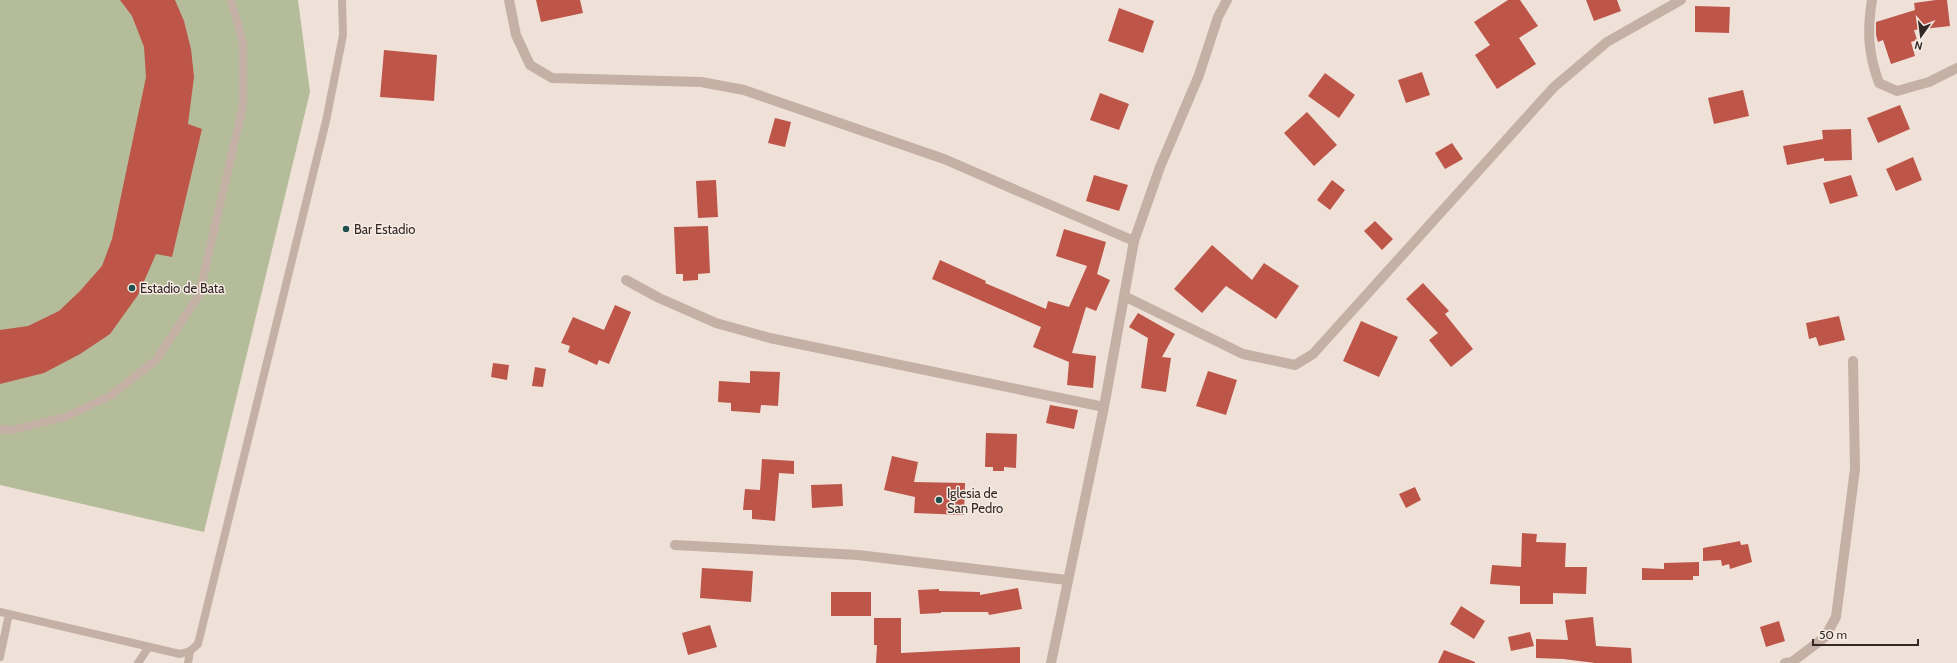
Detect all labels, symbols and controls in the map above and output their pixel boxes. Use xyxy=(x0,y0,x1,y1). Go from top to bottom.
north arrow xyxy=(1901,16,1941,56)
text: N xyxy=(1913,38,1924,53)
place label: Bar Estadio xyxy=(354,221,415,237)
marker: Bar Estadio xyxy=(341,224,351,234)
place label: Estadio de Bata xyxy=(140,280,225,296)
marker: Estadio de Bata xyxy=(127,283,137,293)
place label: Iglesia de San Pedro xyxy=(947,485,1003,516)
marker: Iglesia de San Pedro xyxy=(934,495,944,505)
scale bar xyxy=(1813,621,1918,647)
text: 50 m xyxy=(1819,627,1847,642)

